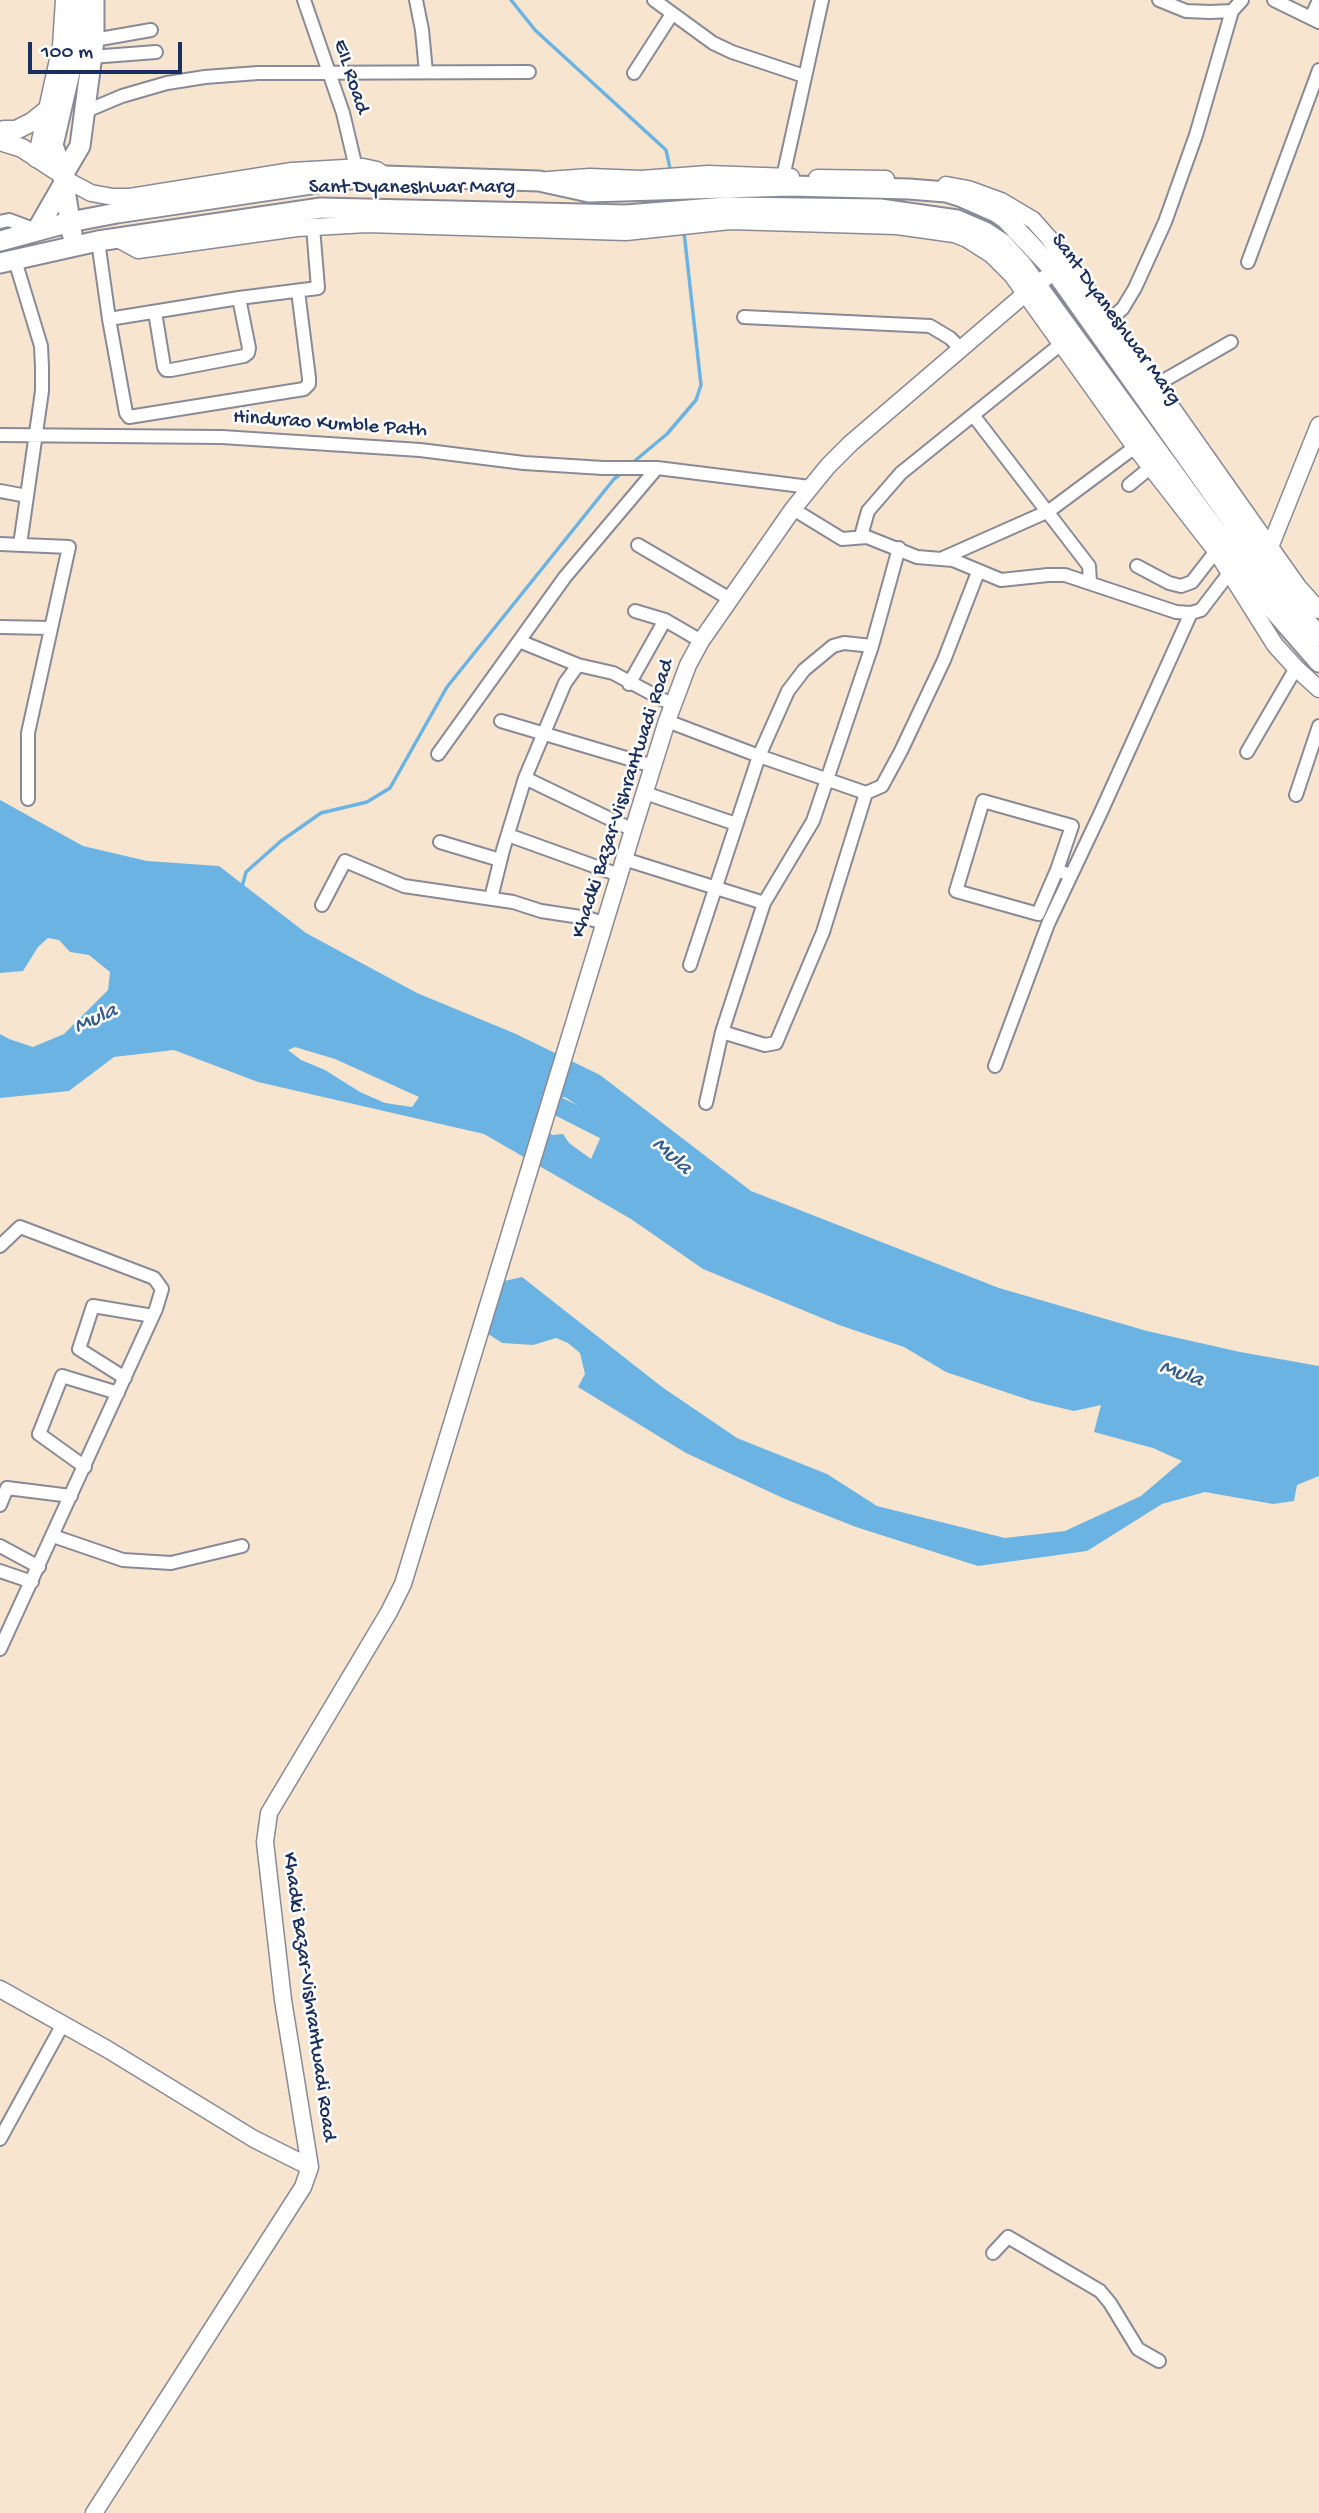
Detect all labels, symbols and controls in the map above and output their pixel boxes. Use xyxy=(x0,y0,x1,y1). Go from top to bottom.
scale bar xyxy=(32,28,186,72)
street label: EIL Road xyxy=(326,37,374,117)
text: 100 m xyxy=(41,41,93,66)
street label: Sant Dyaneshwar Marg xyxy=(309,176,515,202)
street label: Sant Dyaneshwar Marg xyxy=(1044,229,1186,411)
street label: Hindurao Kumble Path xyxy=(232,406,428,444)
street label: Khadki Bazar-Vishrantwadi Road xyxy=(567,656,681,942)
water label: Mula xyxy=(70,998,122,1042)
water label: Mula xyxy=(645,1132,697,1182)
water label: Mula xyxy=(1155,1354,1207,1396)
street label: Khadki Bazar-Vishrantwadi Road xyxy=(275,1851,341,2143)

